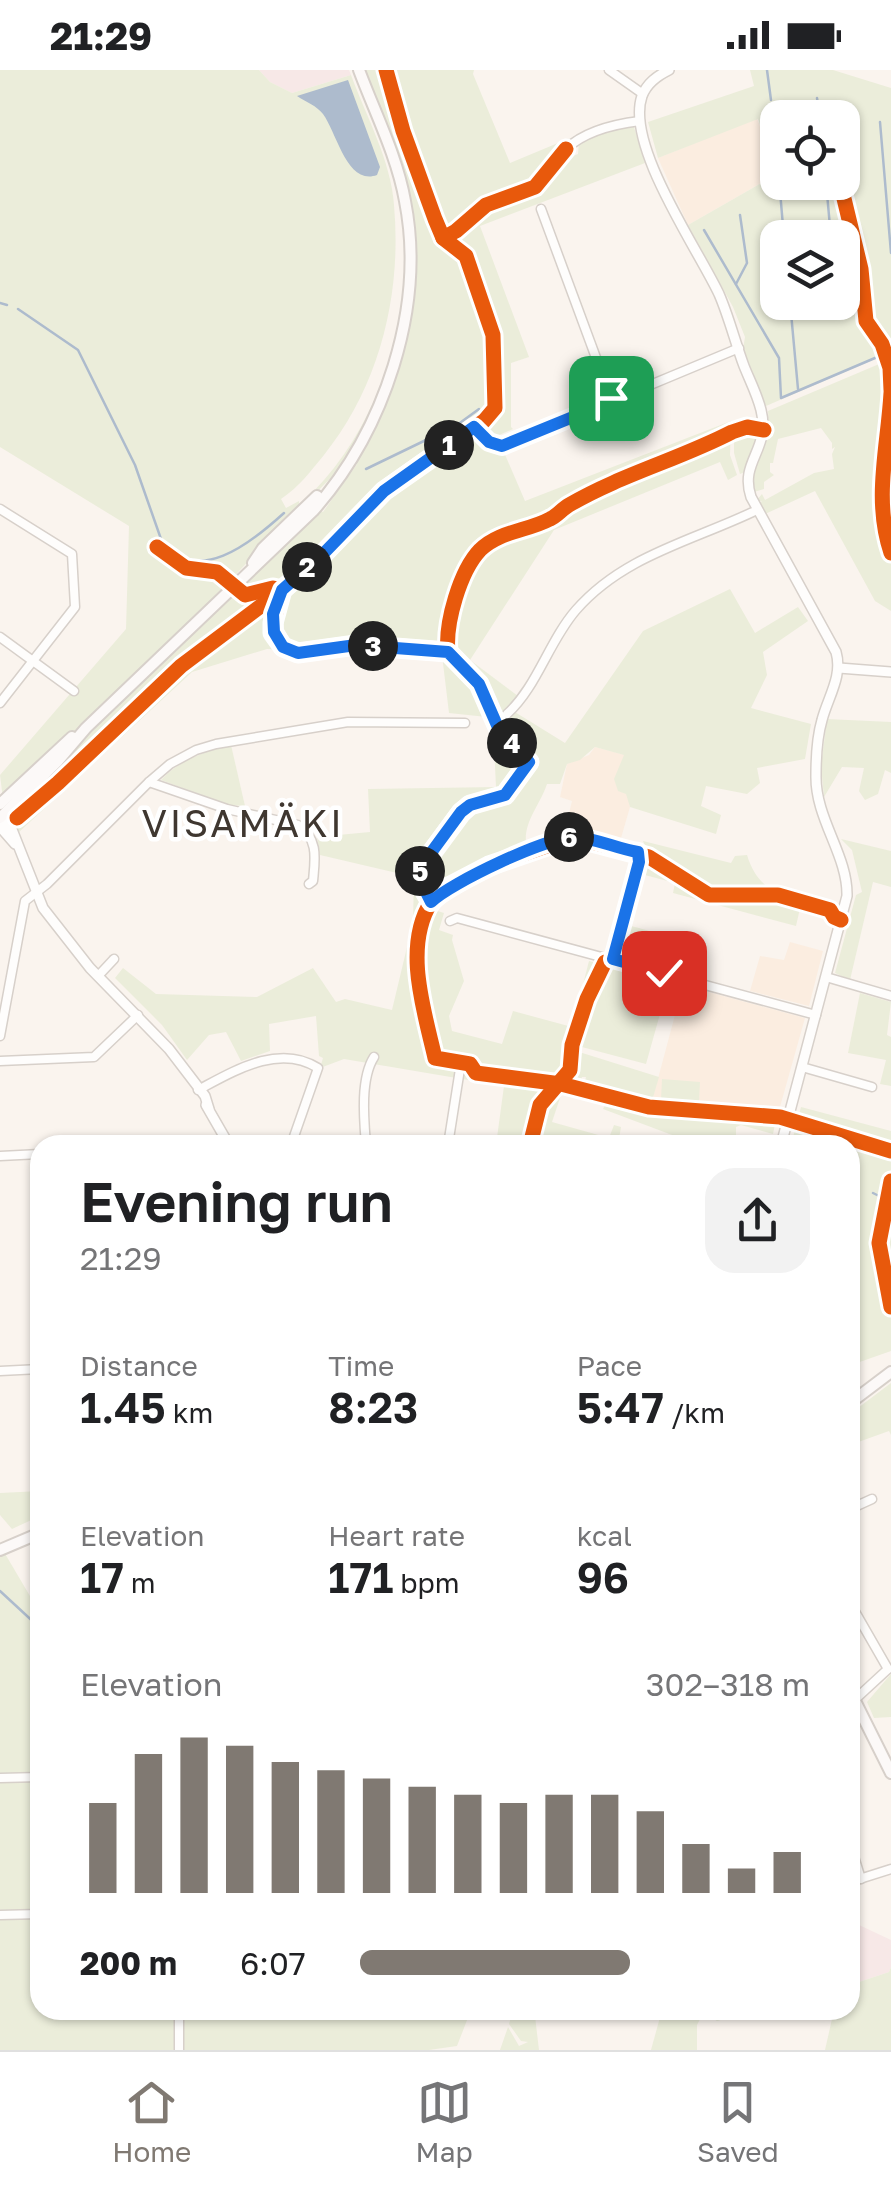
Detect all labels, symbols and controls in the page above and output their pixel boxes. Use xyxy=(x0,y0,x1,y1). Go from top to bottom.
text: 21:29 xyxy=(50,13,152,58)
map controls xyxy=(760,100,860,320)
button: locate xyxy=(760,100,860,200)
button: layers xyxy=(760,220,860,320)
pin xyxy=(569,356,654,441)
icon: arrive xyxy=(584,371,639,426)
pin: 1 xyxy=(424,420,474,470)
text: 1 xyxy=(442,428,456,461)
pin: 2 xyxy=(282,542,332,592)
text: 2 xyxy=(298,550,316,583)
pin: 3 xyxy=(348,621,398,671)
text: 3 xyxy=(364,629,382,662)
pin: 4 xyxy=(487,718,537,768)
text: 4 xyxy=(503,726,521,759)
district label: VISAMÄKI xyxy=(141,800,345,845)
pin: 6 xyxy=(544,812,594,862)
text: 6 xyxy=(560,820,578,853)
pin: 5 xyxy=(395,846,445,896)
text: 5 xyxy=(411,854,429,887)
pin xyxy=(622,931,707,1016)
icon: check xyxy=(637,946,692,1001)
text: Evening run xyxy=(80,1168,393,1234)
button: share xyxy=(705,1168,810,1273)
text: 21:29 xyxy=(80,1239,162,1277)
text: Distance xyxy=(80,1349,198,1382)
text: Time xyxy=(328,1349,394,1382)
text: Pace xyxy=(577,1349,642,1382)
text: 1.45 xyxy=(80,1382,166,1432)
text: 8:23 xyxy=(328,1382,418,1432)
text: 5:47 xyxy=(577,1382,664,1432)
text: km xyxy=(166,1396,213,1429)
text: /km xyxy=(664,1396,725,1429)
text: Elevation xyxy=(80,1519,205,1552)
text: Heart rate xyxy=(328,1519,465,1552)
text: kcal xyxy=(577,1519,632,1552)
text: 17 xyxy=(80,1552,124,1602)
text: 171 xyxy=(328,1552,393,1602)
text: 96 xyxy=(577,1552,629,1602)
text: m xyxy=(124,1566,156,1599)
text: bpm xyxy=(393,1566,460,1599)
text: Elevation xyxy=(80,1665,222,1703)
text: 302–318 m xyxy=(646,1665,810,1703)
text: 200 m xyxy=(80,1944,177,1982)
text: 6:07 xyxy=(240,1944,306,1982)
tab: Home xyxy=(112,2075,191,2168)
tab: Map xyxy=(416,2075,473,2168)
tab: Saved xyxy=(697,2075,779,2168)

